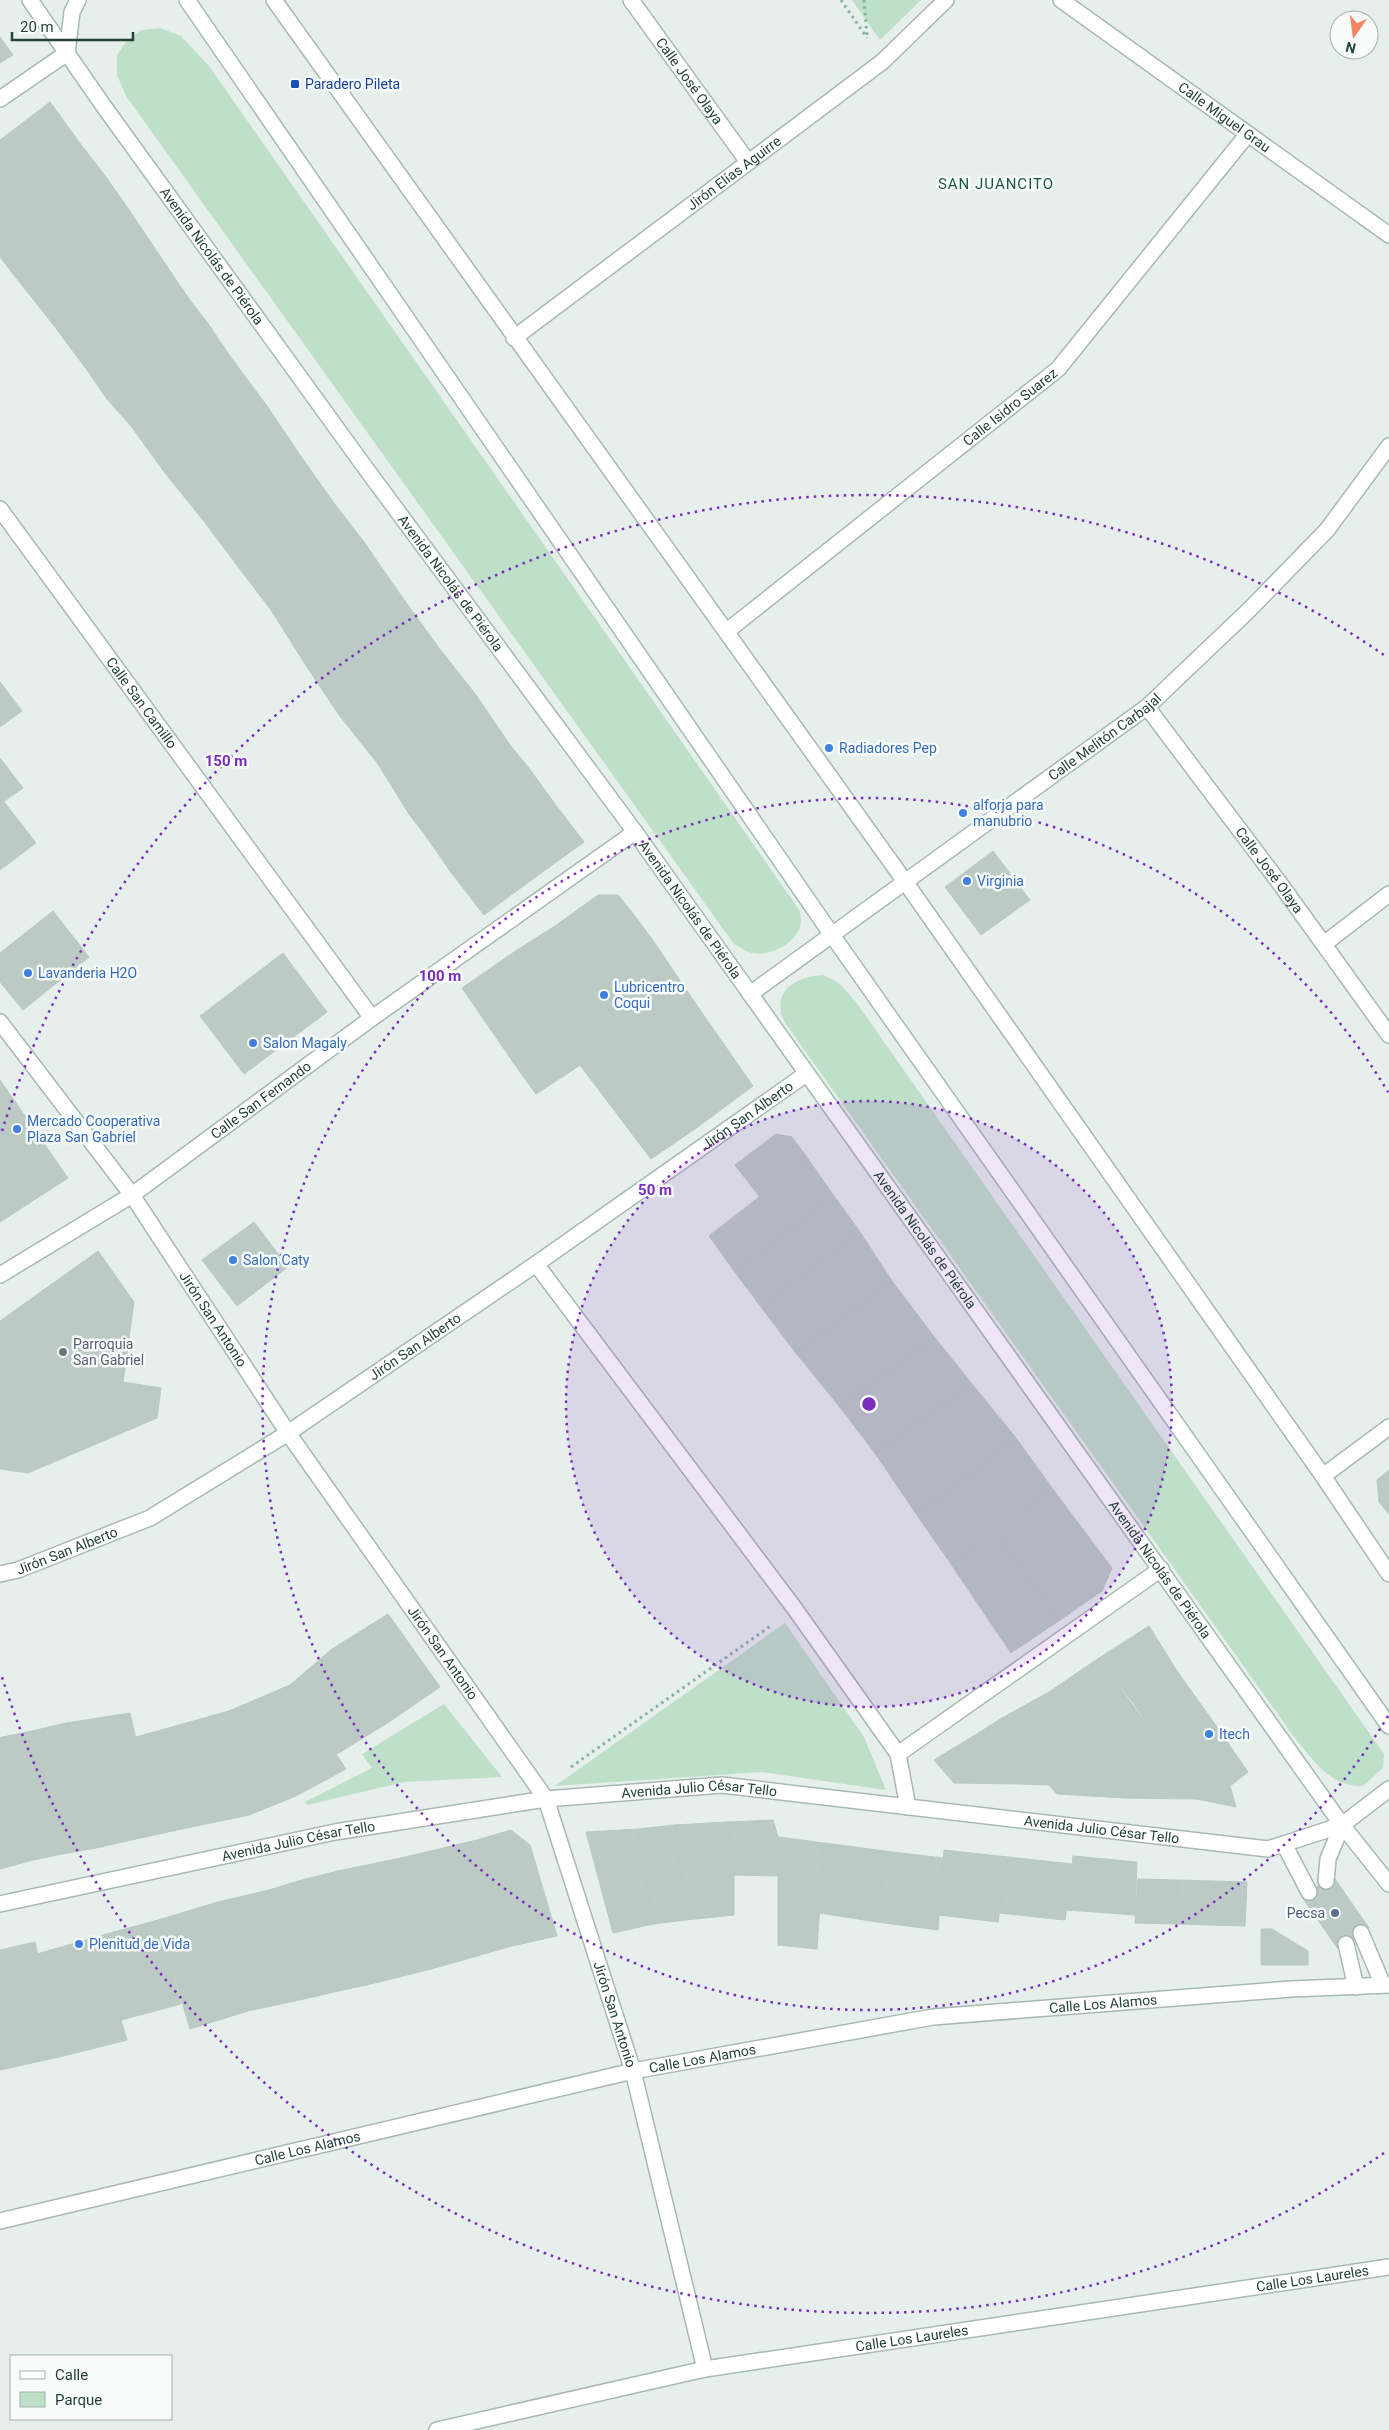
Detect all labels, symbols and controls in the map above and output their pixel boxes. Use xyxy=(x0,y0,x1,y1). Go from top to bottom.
scale bar xyxy=(12,10,134,42)
north arrow xyxy=(1329,10,1379,60)
text: 20 m xyxy=(20,18,54,36)
street label: Calle José Olaya xyxy=(653,35,726,128)
text: N xyxy=(1344,39,1358,57)
place label: Paradero Pileta xyxy=(305,76,400,92)
marker: Paradero Pileta xyxy=(289,78,301,90)
street label: Calle Miguel Grau xyxy=(1175,79,1274,155)
street label: Jirón Elías Aguirre xyxy=(684,133,784,213)
district label: SAN JUANCITO xyxy=(938,175,1054,193)
street label: Avenida Nicolás de Piérola xyxy=(157,184,267,328)
street label: Calle Isidro Suarez xyxy=(960,365,1060,449)
street label: Avenida Nicolás de Piérola xyxy=(395,512,506,654)
street label: Calle San Camillo xyxy=(103,654,180,751)
street label: Calle Melitón Carbajal xyxy=(1045,690,1164,784)
place label: Radiadores Pep xyxy=(839,740,937,756)
marker: Radiadores Pep xyxy=(823,742,835,754)
text: 150 m xyxy=(205,752,247,770)
place label: alforja para manubrio xyxy=(973,797,1044,829)
marker: alforja para manubrio xyxy=(957,807,969,819)
street label: Calle José Olaya xyxy=(1232,824,1307,916)
street label: Avenida Nicolás de Piérola xyxy=(636,837,745,982)
place label: Virginia xyxy=(977,873,1024,889)
marker: Virginia xyxy=(961,875,973,887)
place label: Lavanderia H2O xyxy=(38,965,137,981)
marker: Lavanderia H2O xyxy=(22,967,34,979)
text: 100 m xyxy=(419,967,461,985)
place label: Lubricentro Coqui xyxy=(614,979,685,1011)
marker: Lubricentro Coqui xyxy=(598,989,610,1001)
place label: Salon Magaly xyxy=(263,1035,347,1051)
marker: Salon Magaly xyxy=(247,1037,259,1049)
street label: Calle San Fernando xyxy=(208,1058,314,1142)
street label: Jirón San Alberto xyxy=(699,1078,796,1153)
place label: Mercado Cooperativa Plaza San Gabriel xyxy=(27,1113,160,1145)
marker: Mercado Cooperativa Plaza San Gabriel xyxy=(11,1123,23,1135)
street label: Avenida Nicolás de Piérola xyxy=(871,1167,980,1312)
text: 50 m xyxy=(638,1181,672,1199)
place label: Salon Caty xyxy=(243,1252,310,1268)
marker: Salon Caty xyxy=(227,1254,239,1266)
street label: Jirón San Antonio xyxy=(176,1268,250,1370)
street label: Jirón San Alberto xyxy=(366,1310,464,1383)
place label: Parroquia San Gabriel xyxy=(73,1336,144,1368)
marker: Parroquia San Gabriel xyxy=(57,1346,69,1358)
centre of rings xyxy=(860,1395,878,1413)
street label: Avenida Nicolás de Piérola xyxy=(1105,1497,1215,1642)
street label: Jirón San Alberto xyxy=(14,1524,120,1578)
street label: Jirón San Antonio xyxy=(404,1603,481,1703)
place label: Itech xyxy=(1219,1726,1250,1742)
marker: Itech xyxy=(1203,1728,1215,1740)
street label: Avenida Julio César Tello xyxy=(621,1777,778,1801)
street label: Avenida Julio César Tello xyxy=(1023,1812,1180,1847)
street label: Avenida Julio César Tello xyxy=(220,1818,376,1864)
place label: Pecsa xyxy=(1287,1905,1325,1921)
marker: Pecsa xyxy=(1329,1907,1341,1919)
place label: Plenitud de Vida xyxy=(89,1936,190,1952)
marker: Plenitud de Vida xyxy=(73,1938,85,1950)
street label: Jirón San Antonio xyxy=(590,1959,639,2069)
street label: Calle Los Alamos xyxy=(1048,1991,1158,2016)
street label: Calle Los Alamos xyxy=(648,2041,757,2076)
street label: Calle Los Alamos xyxy=(253,2128,362,2168)
street label: Calle Los Laureles xyxy=(1255,2262,1370,2295)
street label: Calle Los Laureles xyxy=(854,2322,969,2354)
legend xyxy=(10,2355,172,2420)
text: Calle xyxy=(55,2366,88,2384)
text: Parque xyxy=(55,2391,102,2409)

